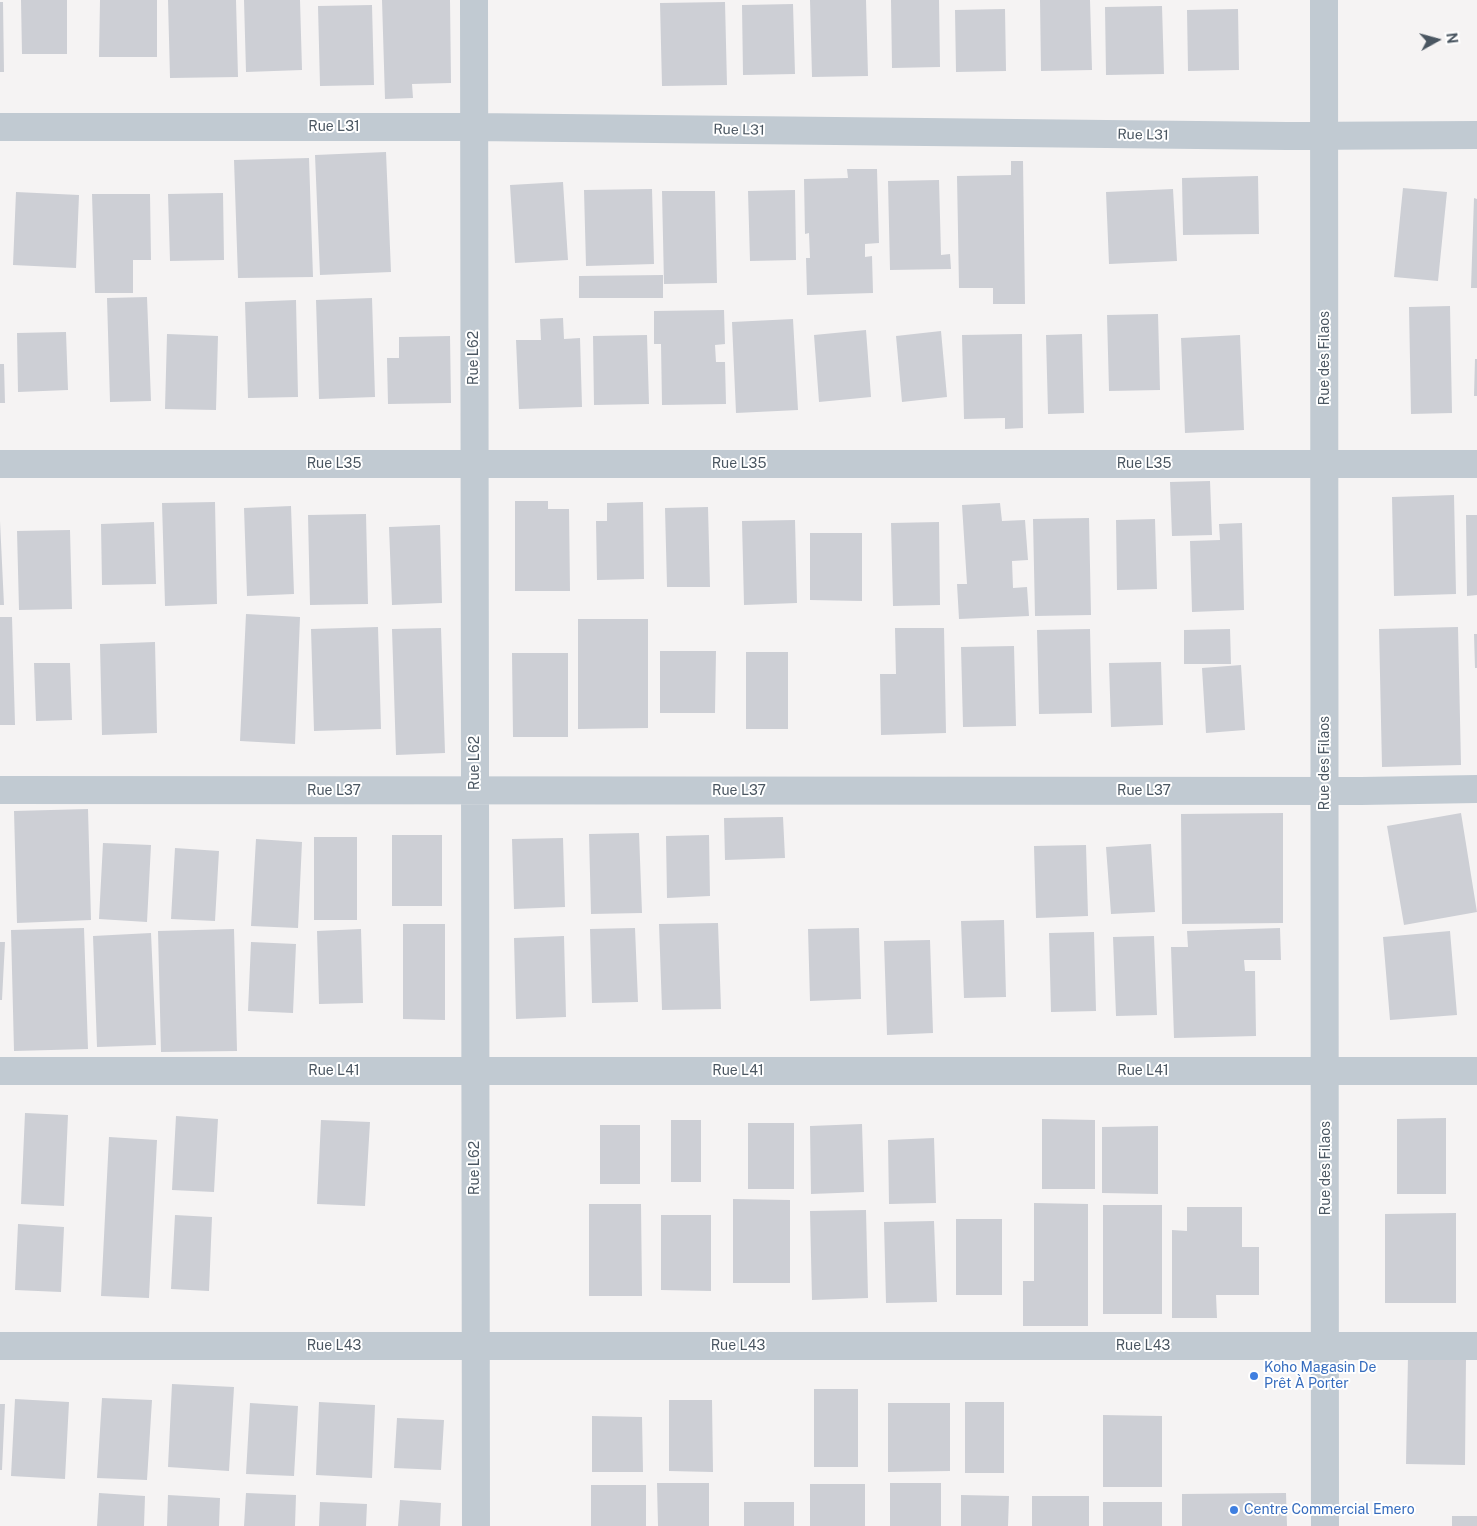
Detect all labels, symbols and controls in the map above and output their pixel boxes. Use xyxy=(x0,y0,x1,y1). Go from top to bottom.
north arrow xyxy=(1412,15,1462,65)
text: N xyxy=(1443,32,1460,45)
street label: Rue L31 xyxy=(308,119,360,135)
street label: Rue L31 xyxy=(713,121,765,139)
street label: Rue L31 xyxy=(1117,126,1169,144)
street label: Rue des Filaos xyxy=(1317,311,1333,405)
street label: Rue L62 xyxy=(466,331,482,385)
street label: Rue L35 xyxy=(307,456,361,472)
street label: Rue L35 xyxy=(712,456,766,472)
street label: Rue L35 xyxy=(1117,456,1171,472)
street label: Rue des Filaos xyxy=(1317,716,1333,810)
street label: Rue L62 xyxy=(467,736,483,790)
street label: Rue L37 xyxy=(307,783,361,799)
street label: Rue L37 xyxy=(712,783,766,799)
street label: Rue L37 xyxy=(1117,783,1171,799)
street label: Rue L41 xyxy=(308,1063,360,1079)
street label: Rue L41 xyxy=(712,1063,764,1079)
street label: Rue L41 xyxy=(1117,1063,1169,1079)
street label: Rue des Filaos xyxy=(1318,1121,1334,1215)
street label: Rue L62 xyxy=(467,1141,483,1195)
street label: Rue L43 xyxy=(307,1338,361,1354)
street label: Rue L43 xyxy=(711,1338,765,1354)
street label: Rue L43 xyxy=(1116,1338,1170,1354)
place label: Koho Magasin De Prêt À Porter xyxy=(1264,1360,1376,1392)
marker: Koho Magasin De Prêt À Porter xyxy=(1248,1370,1260,1382)
place label: Centre Commercial Emero xyxy=(1244,1502,1415,1518)
marker: Centre Commercial Emero xyxy=(1228,1504,1240,1516)

